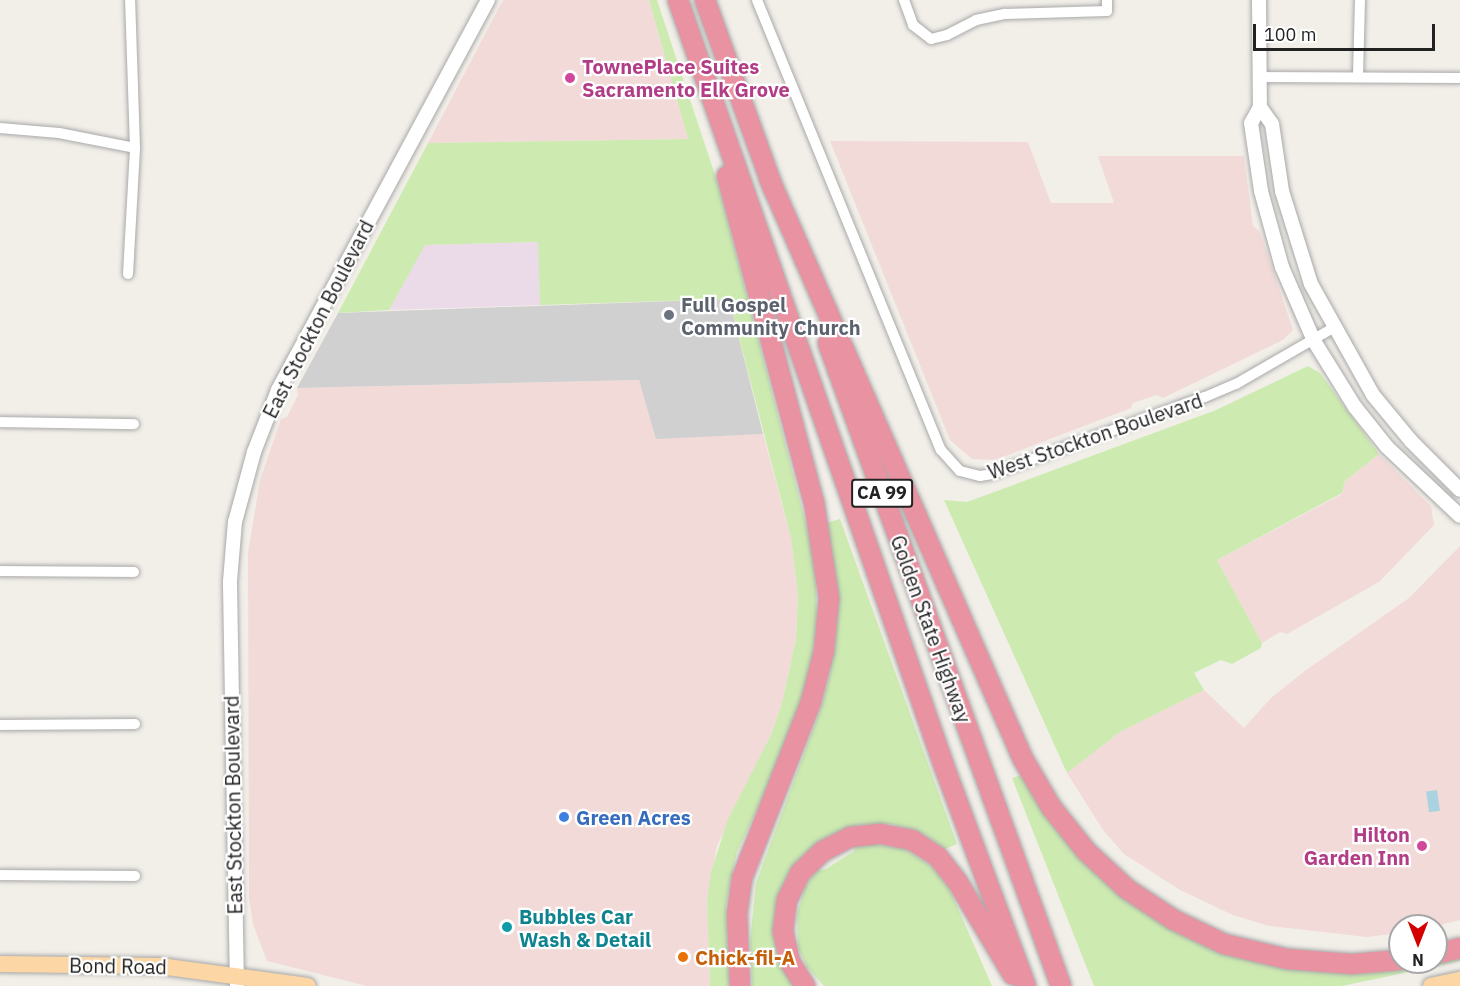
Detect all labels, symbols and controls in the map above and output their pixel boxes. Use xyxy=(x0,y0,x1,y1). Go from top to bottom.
scale bar xyxy=(1256,12,1438,50)
text: 100 m xyxy=(1264,23,1316,46)
place label: TownePlace Suites Sacramento Elk Grove xyxy=(582,54,790,101)
marker: TownePlace Suites Sacramento Elk Grove xyxy=(563,71,577,85)
street label: East Stockton Boulevard xyxy=(258,216,378,422)
place label: Full Gospel Community Church xyxy=(681,292,861,339)
marker: Full Gospel Community Church xyxy=(662,308,676,322)
street label: West Stockton Boulevard xyxy=(985,388,1205,484)
road number: CA 99 xyxy=(850,478,914,508)
street label: Golden State Highway xyxy=(886,532,976,726)
street label: East Stockton Boulevard xyxy=(219,695,247,915)
place label: Green Acres xyxy=(576,805,691,829)
marker: Green Acres xyxy=(557,810,571,824)
place label: Hilton Garden Inn xyxy=(1304,822,1410,869)
marker: Hilton Garden Inn xyxy=(1415,839,1429,853)
place label: Bubbles Car Wash & Detail xyxy=(519,904,651,951)
north arrow xyxy=(1388,914,1448,974)
marker: Bubbles Car Wash & Detail xyxy=(500,920,514,934)
place label: Chick-fil-A xyxy=(695,945,795,969)
marker: Chick-fil-A xyxy=(676,950,690,964)
text: N xyxy=(1412,950,1424,970)
street label: Bond Road xyxy=(69,953,167,979)

